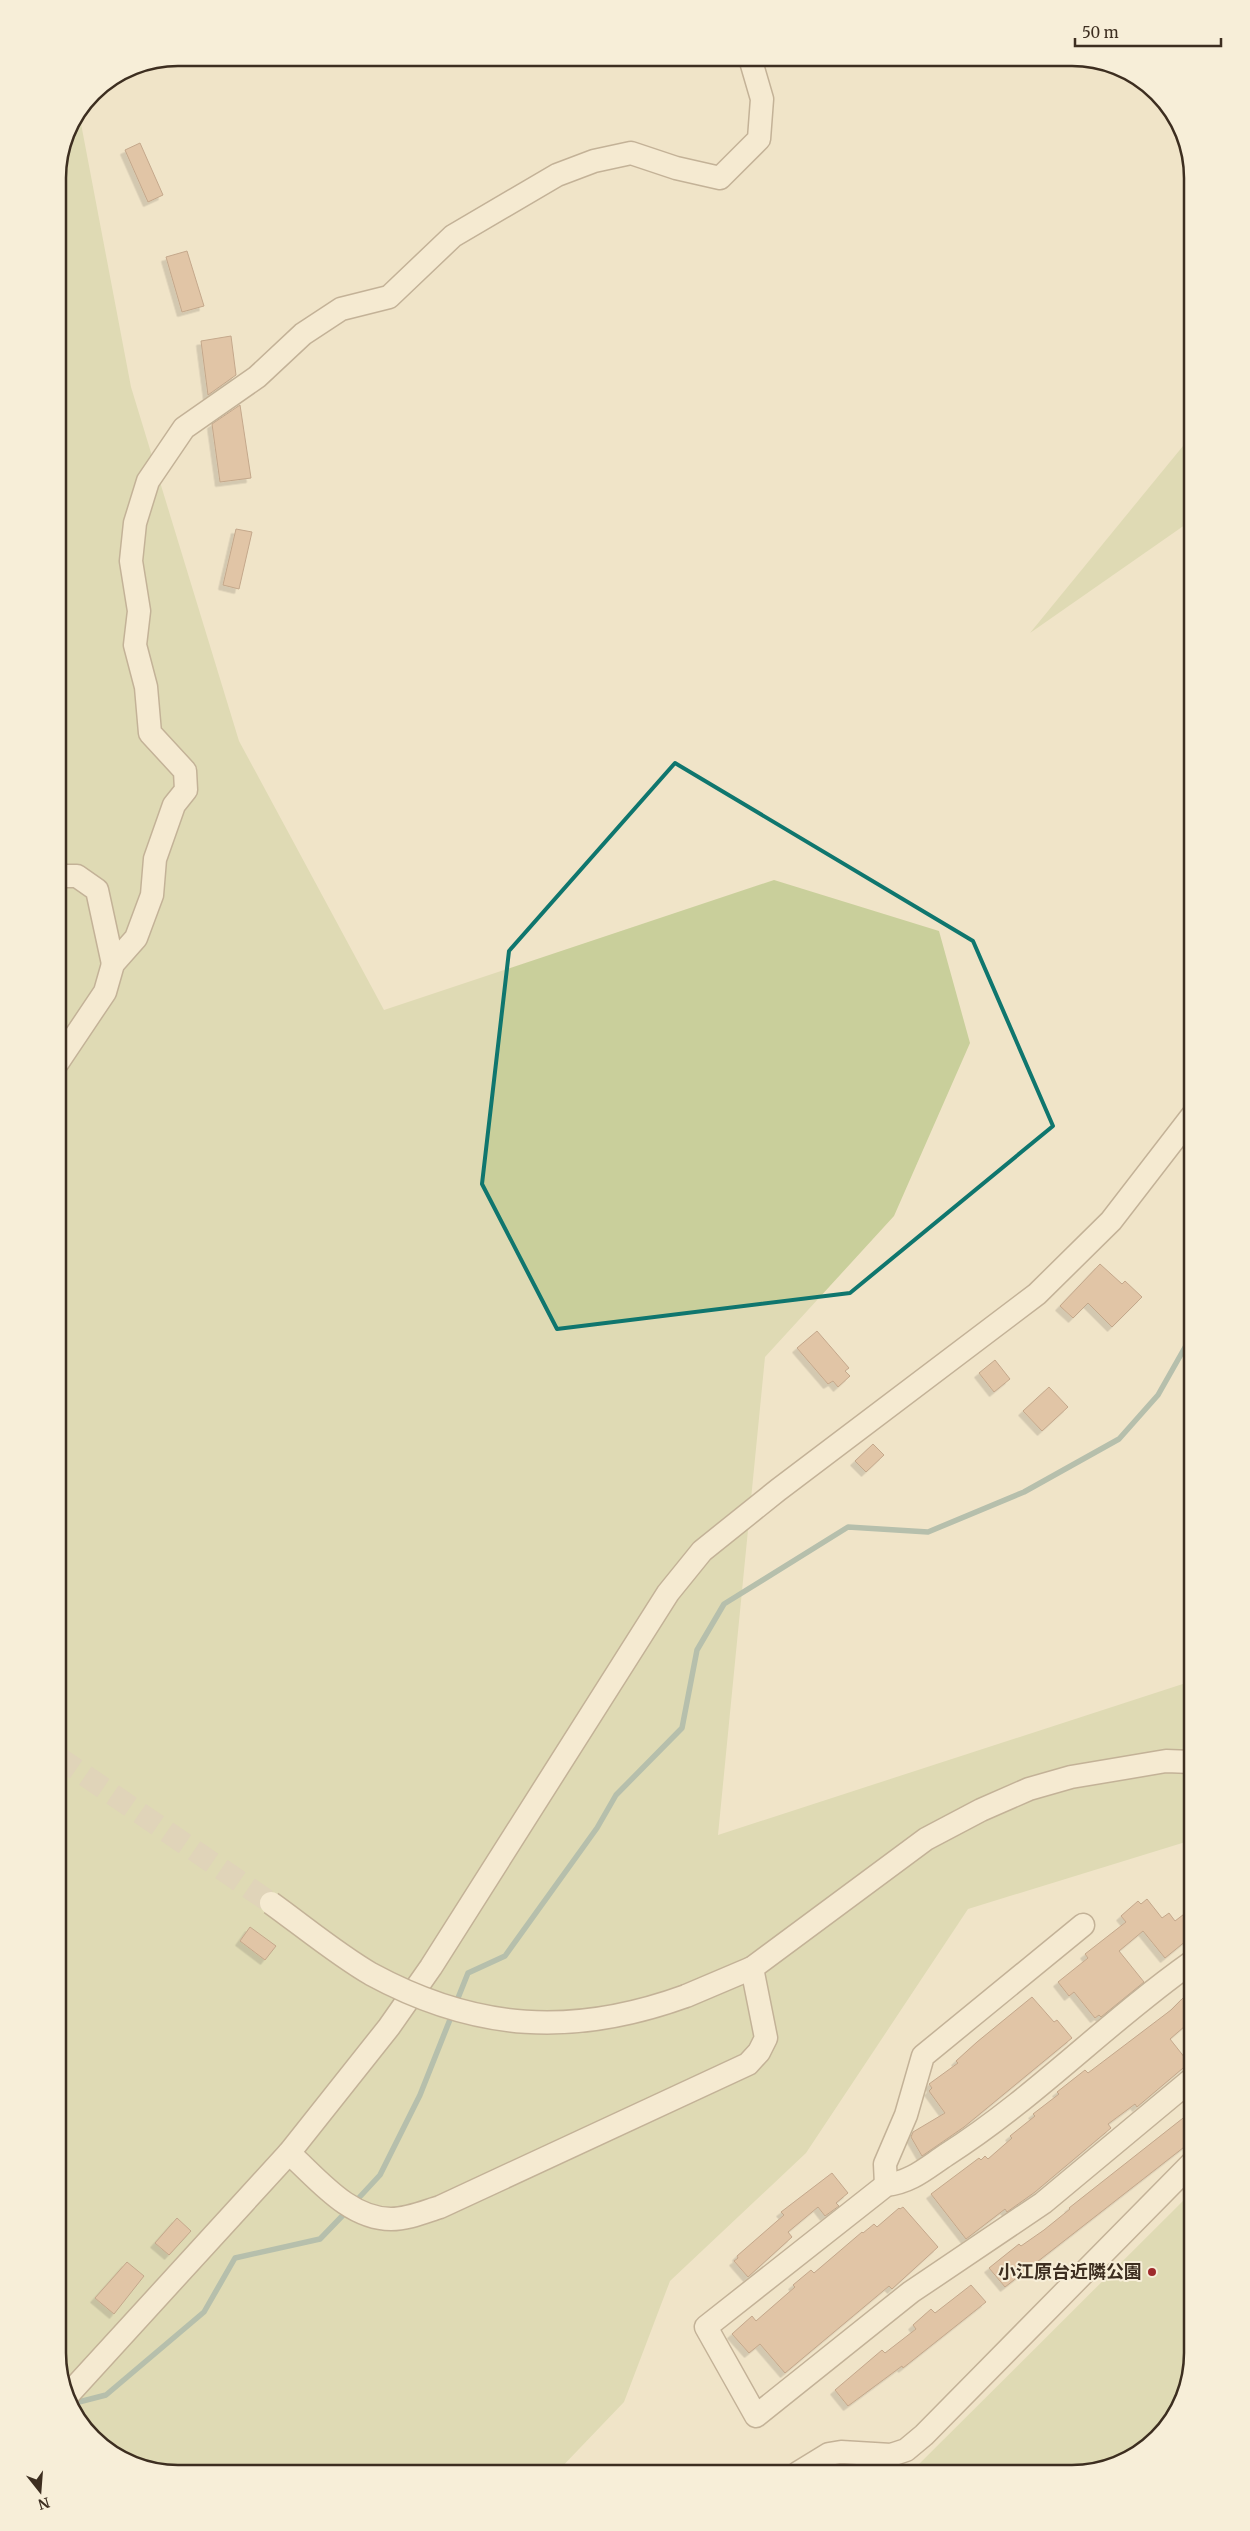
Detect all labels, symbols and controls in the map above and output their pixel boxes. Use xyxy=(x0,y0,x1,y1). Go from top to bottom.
scale bar xyxy=(1075,15,1221,47)
text: 50 m xyxy=(1082,23,1119,42)
place label: 小江原台近隣公園 xyxy=(998,2260,1142,2283)
marker: 小江原台近隣公園 xyxy=(1146,2266,1158,2278)
north arrow xyxy=(15,2466,65,2516)
text: N xyxy=(36,2493,52,2514)

